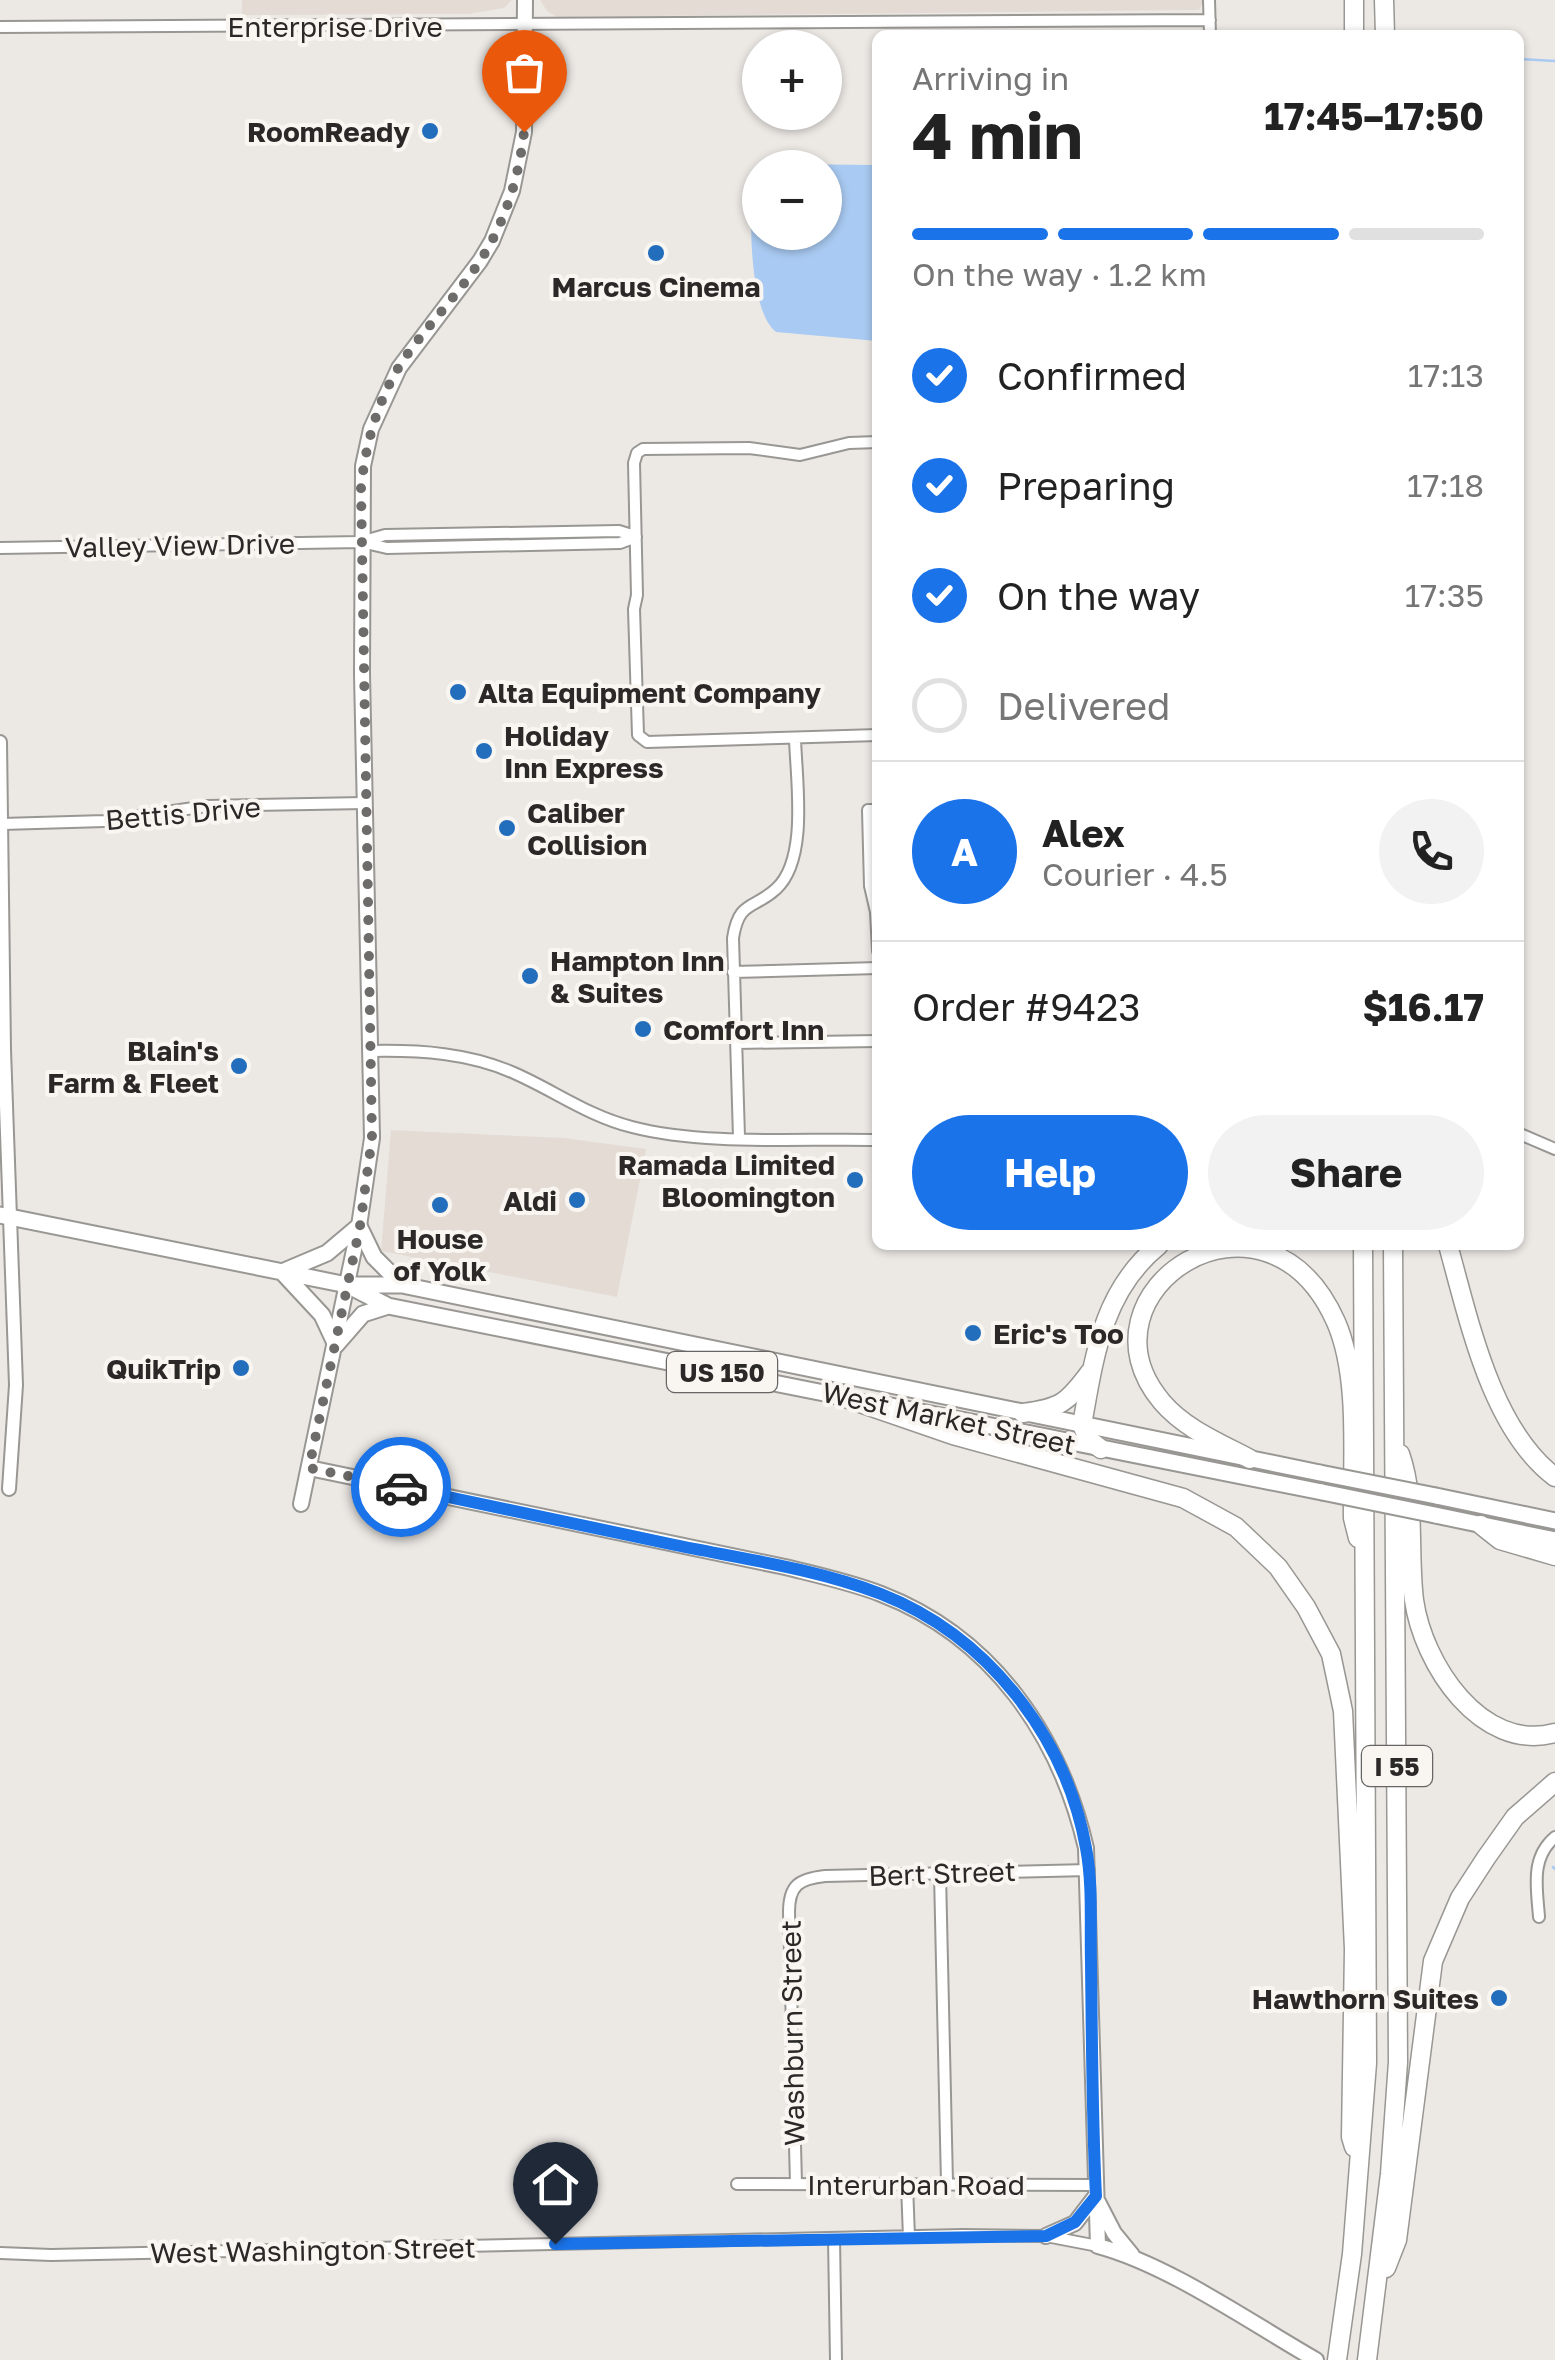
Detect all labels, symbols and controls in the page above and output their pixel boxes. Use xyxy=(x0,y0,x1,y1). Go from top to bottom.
street label: Enterprise Drive xyxy=(227,10,443,43)
pin xyxy=(482,30,567,133)
map controls xyxy=(742,30,842,250)
button: + xyxy=(742,30,842,130)
icon: bag xyxy=(497,45,552,100)
text: Arriving in xyxy=(912,59,1069,97)
text: 17:45–17:50 xyxy=(1264,93,1484,138)
text: 4 min xyxy=(912,95,1083,173)
place label: RoomReady xyxy=(247,115,410,148)
marker: RoomReady xyxy=(419,120,441,142)
button: − xyxy=(742,150,842,250)
marker: Marcus Cinema xyxy=(645,242,667,264)
text: On the way · 1.2 km xyxy=(912,255,1207,293)
place label: Marcus Cinema xyxy=(552,270,760,303)
icon: check xyxy=(912,348,967,403)
text: Confirmed xyxy=(997,353,1187,398)
text: 17:13 xyxy=(1408,356,1484,394)
icon: check xyxy=(912,458,967,513)
text: Preparing xyxy=(997,463,1175,508)
text: 17:18 xyxy=(1407,466,1484,504)
street label: Valley View Drive xyxy=(65,526,295,564)
icon: check xyxy=(912,568,967,623)
text: On the way xyxy=(997,573,1200,618)
text: 17:35 xyxy=(1405,576,1484,614)
place label: Alta Equipment Company xyxy=(478,676,821,709)
marker: Alta Equipment Company xyxy=(447,681,469,703)
text: Delivered xyxy=(997,683,1170,728)
place label: Holiday Inn Express xyxy=(504,719,664,784)
marker: Holiday Inn Express xyxy=(473,740,495,762)
street label: Bettis Drive xyxy=(104,790,262,836)
place label: Caliber Collision xyxy=(527,796,647,861)
button: phone xyxy=(1379,799,1484,904)
text: Alex xyxy=(1042,810,1125,855)
marker: Caliber Collision xyxy=(496,817,518,839)
text: A xyxy=(951,829,978,874)
text: Courier · 4.5 xyxy=(1042,855,1228,893)
place label: Hampton Inn & Suites xyxy=(550,944,724,1009)
marker: Hampton Inn & Suites xyxy=(519,965,541,987)
text: Order #9423 xyxy=(912,984,1141,1029)
text: $16.17 xyxy=(1362,984,1484,1029)
place label: Comfort Inn xyxy=(663,1013,824,1046)
marker: Comfort Inn xyxy=(632,1018,654,1040)
place label: Blain's Farm & Fleet xyxy=(47,1034,219,1099)
marker: Blain's Farm & Fleet xyxy=(228,1055,250,1077)
button: Help xyxy=(912,1115,1188,1230)
button: Share xyxy=(1208,1115,1484,1230)
place label: Ramada Limited Bloomington xyxy=(618,1148,835,1213)
marker: Ramada Limited Bloomington xyxy=(844,1169,866,1191)
place label: Aldi xyxy=(503,1184,557,1217)
marker: Aldi xyxy=(566,1189,588,1211)
marker: House of Yolk xyxy=(429,1194,451,1216)
place label: House of Yolk xyxy=(393,1222,487,1287)
place label: Eric's Too xyxy=(993,1317,1124,1350)
marker: Eric's Too xyxy=(962,1322,984,1344)
place label: QuikTrip xyxy=(106,1352,221,1385)
road number: US 150 xyxy=(667,1352,777,1392)
marker: QuikTrip xyxy=(230,1357,252,1379)
street label: West Market Street xyxy=(819,1375,1079,1461)
courier xyxy=(351,1437,451,1537)
icon: car xyxy=(374,1460,429,1515)
road number: I 55 xyxy=(1362,1746,1432,1786)
street label: Bert Street xyxy=(868,1854,1016,1892)
street label: Washburn Street xyxy=(774,1920,810,2146)
place label: Hawthorn Suites xyxy=(1252,1982,1479,2015)
marker: Hawthorn Suites xyxy=(1488,1987,1510,2009)
pin xyxy=(513,2142,598,2245)
icon: home xyxy=(528,2157,583,2212)
street label: Interurban Road xyxy=(807,2168,1025,2201)
street label: West Washington Street xyxy=(150,2231,476,2269)

